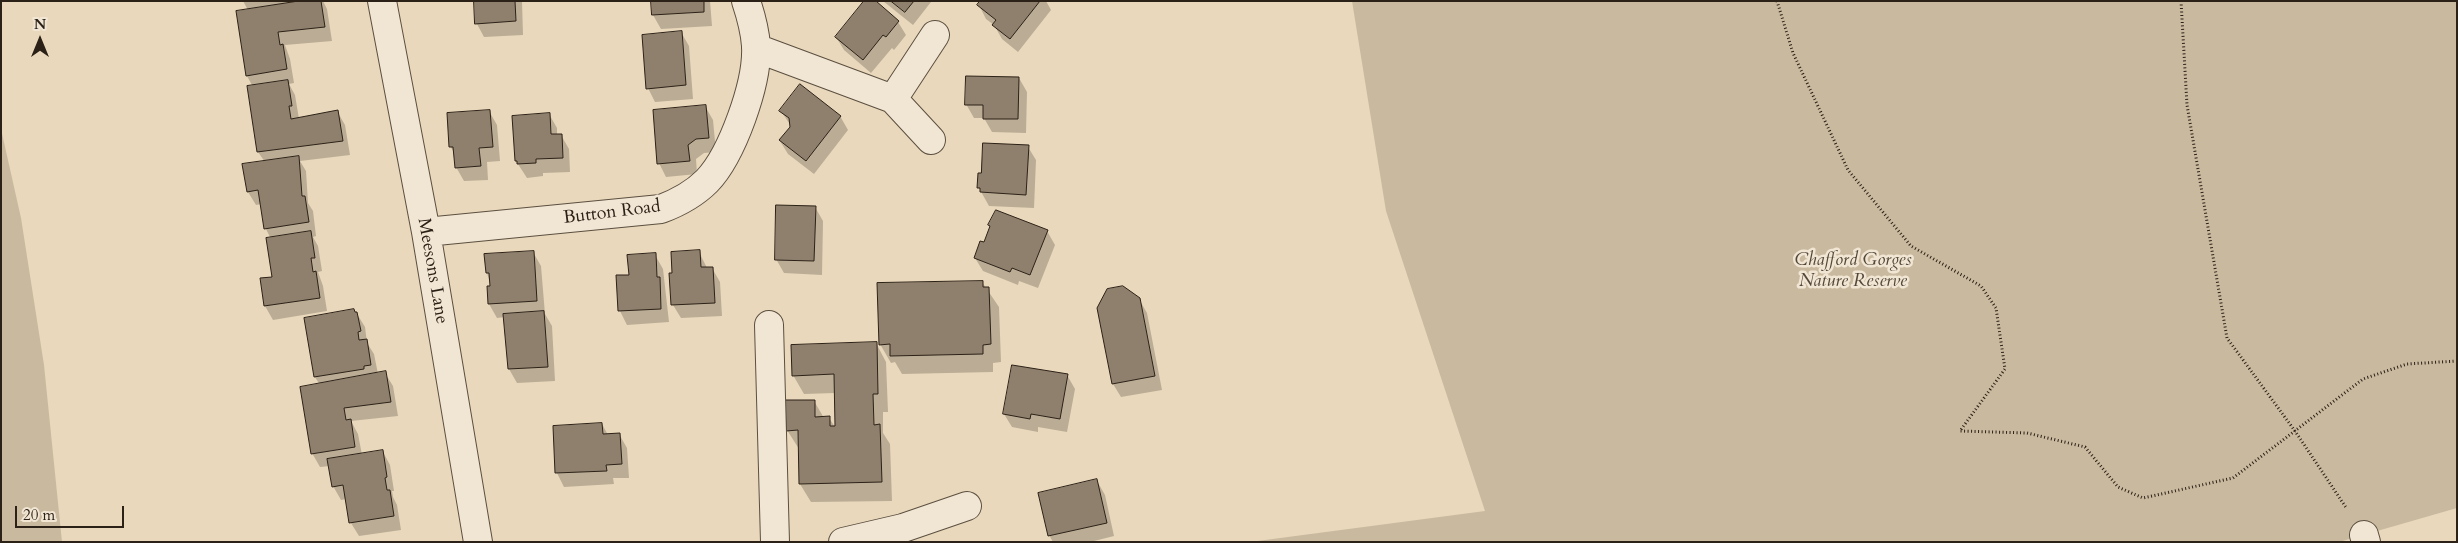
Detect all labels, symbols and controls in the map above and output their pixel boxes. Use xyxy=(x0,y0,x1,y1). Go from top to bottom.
north arrow xyxy=(15,15,65,65)
text: N xyxy=(34,15,46,34)
street label: Button Road xyxy=(562,196,662,230)
street label: Meesons Lane xyxy=(412,216,452,326)
park label: Chafford Gorges Nature Reserve xyxy=(1794,250,1912,292)
scale bar xyxy=(18,496,126,528)
text: 20 m xyxy=(23,505,55,525)

